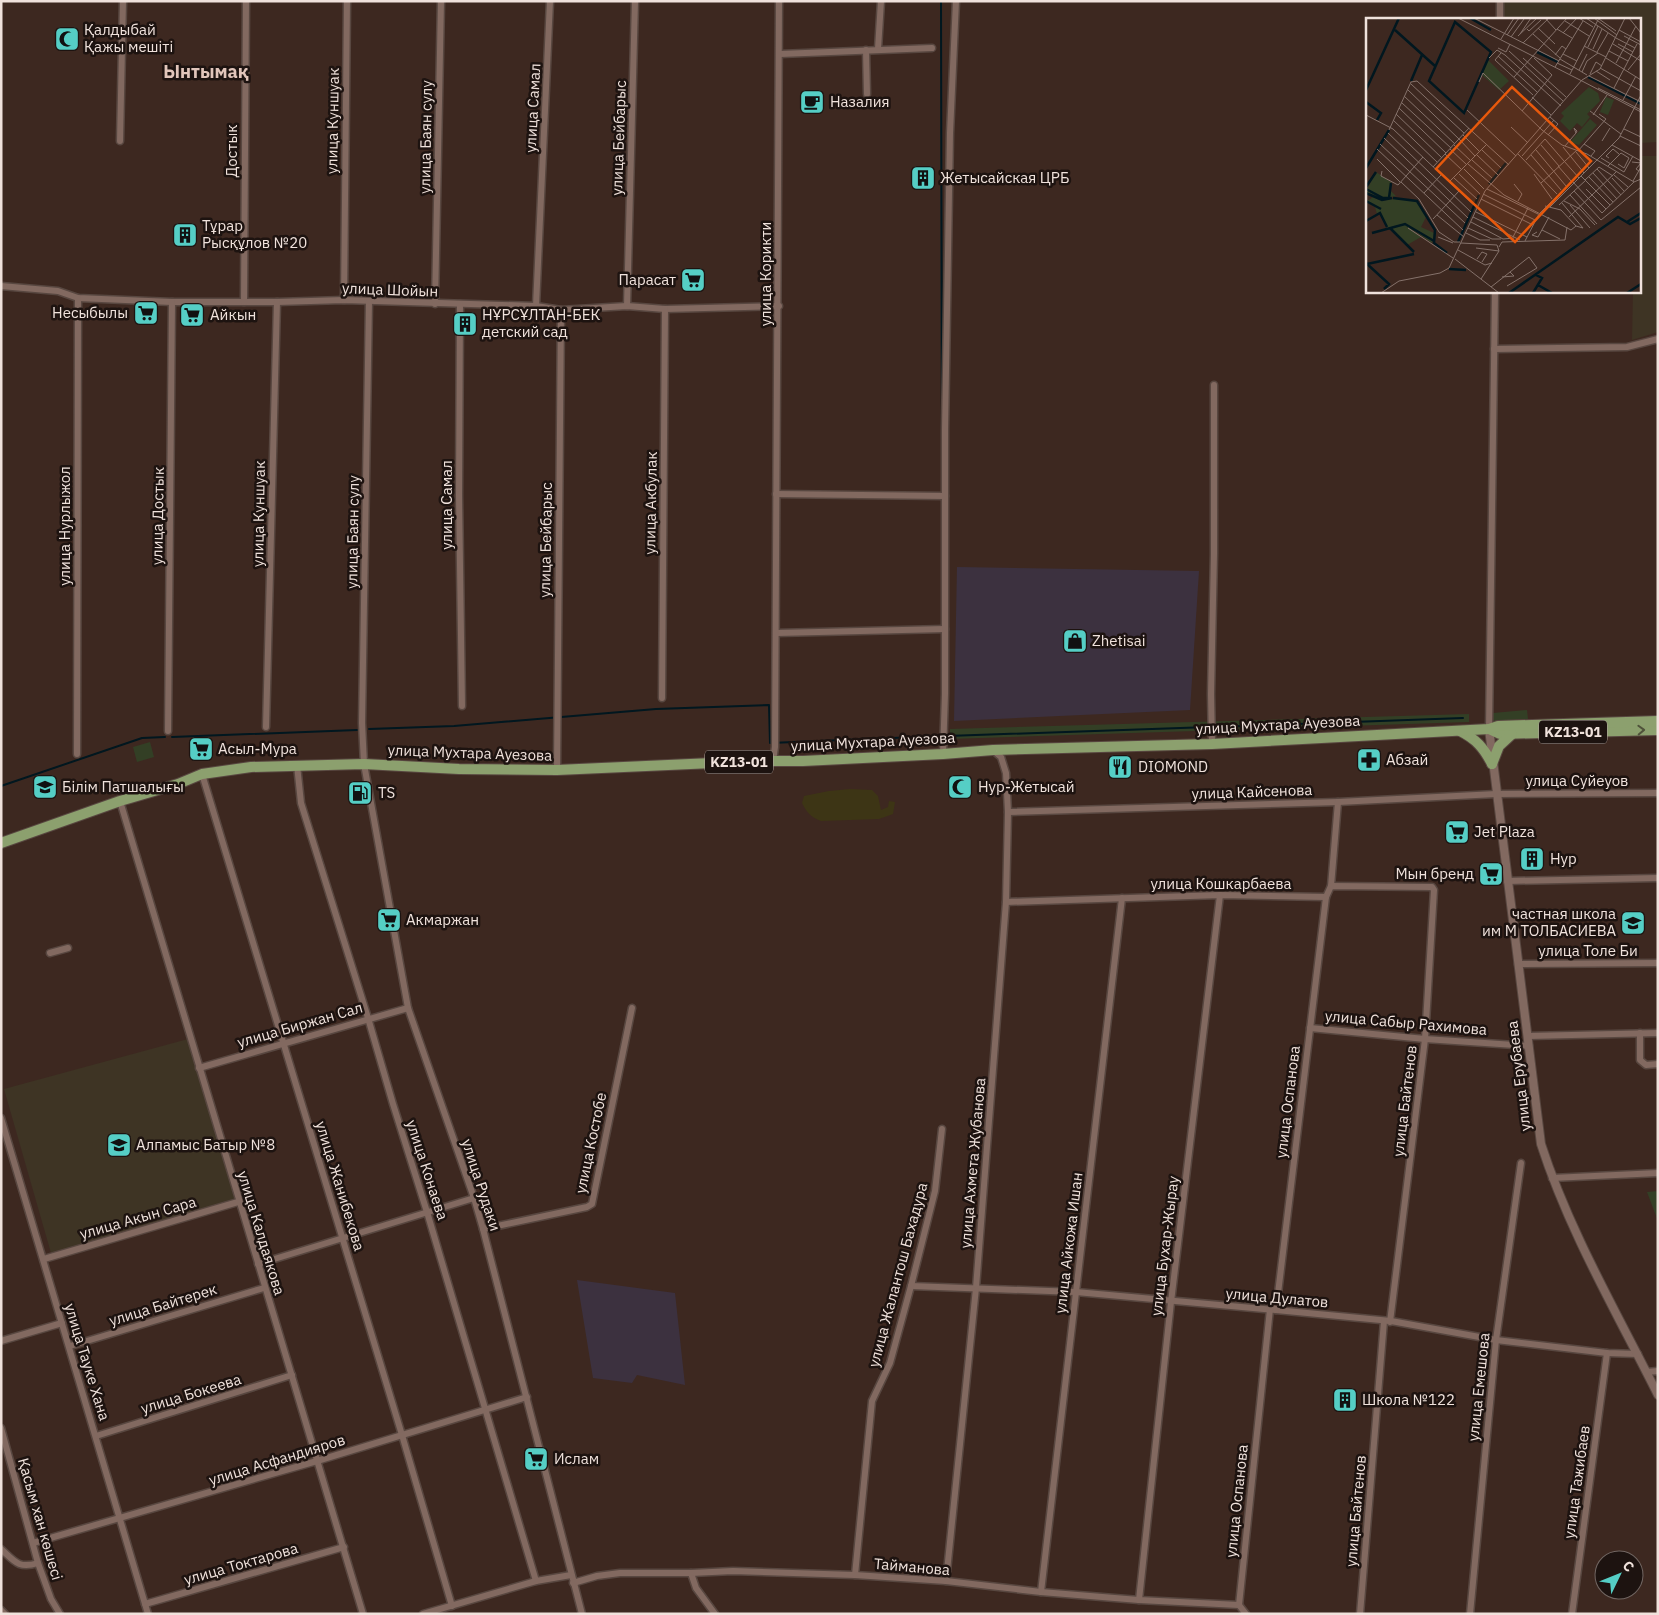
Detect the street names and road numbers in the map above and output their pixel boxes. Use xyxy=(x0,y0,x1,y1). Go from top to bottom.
street label: улица Самал xyxy=(521,63,544,153)
street label: улица Куншуак xyxy=(322,68,343,174)
street label: улица Баян сулу xyxy=(415,79,436,194)
street label: улица Бейбарыс xyxy=(607,80,630,196)
street label: Достык xyxy=(222,124,241,178)
street label: улица Корикти xyxy=(756,222,775,326)
street label: улица Шойын xyxy=(342,278,438,301)
street label: улица Акбулак xyxy=(640,451,661,555)
street label: улица Самал xyxy=(437,460,456,550)
street label: улица Куншуак xyxy=(248,461,269,567)
street label: улица Нурлыжол xyxy=(55,466,74,586)
street label: улица Достык xyxy=(147,467,168,565)
street label: улица Баян сулу xyxy=(342,474,363,589)
street label: улица Бейбарыс xyxy=(535,482,556,598)
street label: улица Мухтара Ауезова xyxy=(1195,711,1361,738)
road number: KZ13-01 xyxy=(1539,720,1607,744)
street label: улица Мухтара Ауезова xyxy=(790,728,956,755)
street label: улица Мухтара Ауезова xyxy=(387,740,553,765)
road number: KZ13-01 xyxy=(705,750,773,774)
street label: улица Суйеуов xyxy=(1526,771,1628,790)
street label: улица Кайсенова xyxy=(1191,780,1313,803)
street label: улица Кошкарбаева xyxy=(1151,874,1291,893)
street label: улица Толе Би xyxy=(1538,941,1638,960)
street label: улица Биржан Сал xyxy=(235,998,365,1052)
street label: улица Сабыр Рахимова xyxy=(1324,1006,1488,1039)
street label: улица Ерубаева xyxy=(1502,1020,1535,1132)
street label: улица Байтенов xyxy=(1388,1044,1421,1158)
street label: улица Оспанова xyxy=(1271,1045,1304,1159)
street label: улица Ахмета Жубанова xyxy=(956,1077,989,1249)
street label: улица Костобе xyxy=(571,1091,610,1195)
street label: улица Конаева xyxy=(402,1117,453,1222)
street label: улица Жанибекова xyxy=(312,1119,369,1253)
street label: улица Рудаки xyxy=(458,1136,505,1233)
street label: улица Калдаякова xyxy=(233,1168,289,1297)
street label: улица Айкожа Ишан xyxy=(1050,1171,1087,1315)
street label: улица Бухар-Жырау xyxy=(1146,1174,1183,1317)
street label: улица Жалантош Бахадура xyxy=(864,1180,931,1369)
street label: улица Акын Сара xyxy=(77,1192,198,1243)
street label: улица Байтерек xyxy=(107,1279,219,1330)
street label: улица Дулатов xyxy=(1225,1284,1329,1311)
street label: улица Тауке Хана xyxy=(61,1301,114,1423)
street label: улица Емешова xyxy=(1463,1332,1494,1442)
street label: улица Бокеева xyxy=(138,1369,243,1418)
street label: улица Тажибаев xyxy=(1559,1424,1594,1540)
street label: улица Асфандияров xyxy=(206,1430,347,1489)
street label: улица Оспанова xyxy=(1221,1444,1252,1558)
street label: улица Байтенов xyxy=(1341,1454,1370,1568)
street label: Қасым хан көшесі xyxy=(14,1456,67,1582)
street label: улица Токтарова xyxy=(182,1538,300,1589)
street label: Тайманова xyxy=(873,1554,951,1579)

